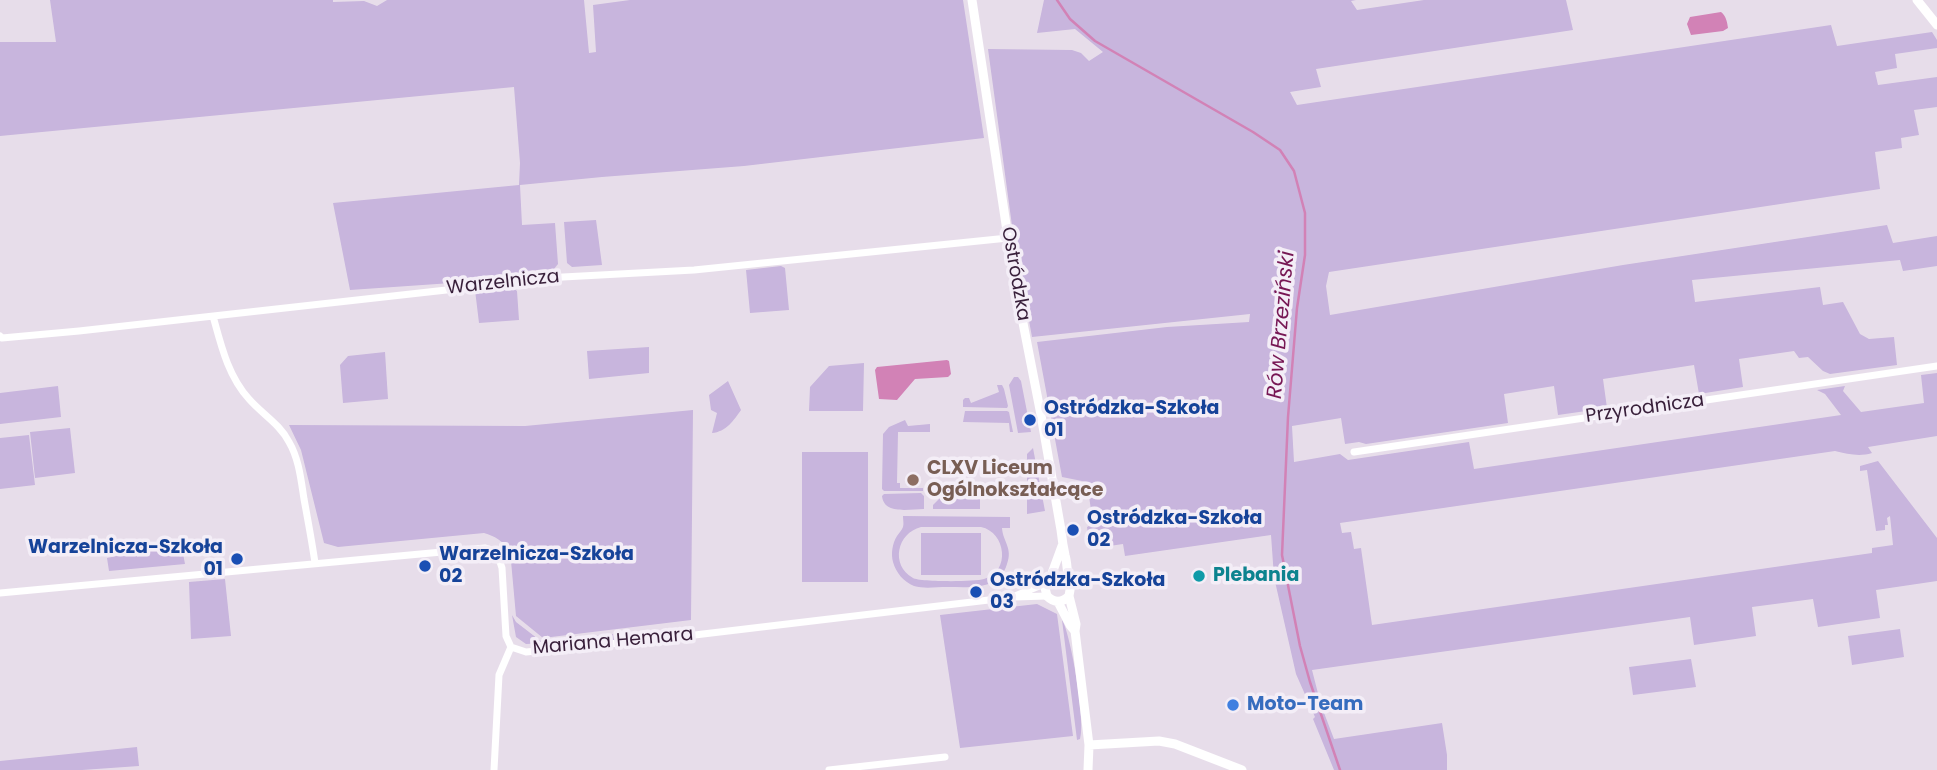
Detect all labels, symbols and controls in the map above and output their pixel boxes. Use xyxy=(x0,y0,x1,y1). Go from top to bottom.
street label: Ostródzka xyxy=(996,225,1034,323)
water label: Rów Brzeziński xyxy=(1263,250,1301,400)
street label: Warzelnicza xyxy=(445,266,561,300)
street label: Przyrodnicza xyxy=(1584,389,1706,429)
place label: Ostródzka-Szkoła 01 xyxy=(1044,398,1219,442)
marker: Ostródzka-Szkoła 01 xyxy=(1022,412,1038,428)
place label: CLXV Liceum Ogólnokształcące xyxy=(927,458,1104,502)
marker: CLXV Liceum Ogólnokształcące xyxy=(905,472,921,488)
place label: Ostródzka-Szkoła 02 xyxy=(1087,508,1262,552)
marker: Ostródzka-Szkoła 02 xyxy=(1065,522,1081,538)
place label: Warzelnicza-Szkoła 01 xyxy=(28,537,223,581)
place label: Warzelnicza-Szkoła 02 xyxy=(439,544,634,588)
marker: Warzelnicza-Szkoła 01 xyxy=(229,551,245,567)
marker: Warzelnicza-Szkoła 02 xyxy=(417,558,433,574)
place label: Plebania xyxy=(1213,565,1299,587)
marker: Plebania xyxy=(1191,568,1207,584)
place label: Ostródzka-Szkoła 03 xyxy=(990,570,1165,614)
marker: Ostródzka-Szkoła 03 xyxy=(968,584,984,600)
street label: Mariana Hemara xyxy=(532,624,694,660)
place label: Moto-Team xyxy=(1247,694,1363,716)
marker: Moto-Team xyxy=(1225,697,1241,713)

